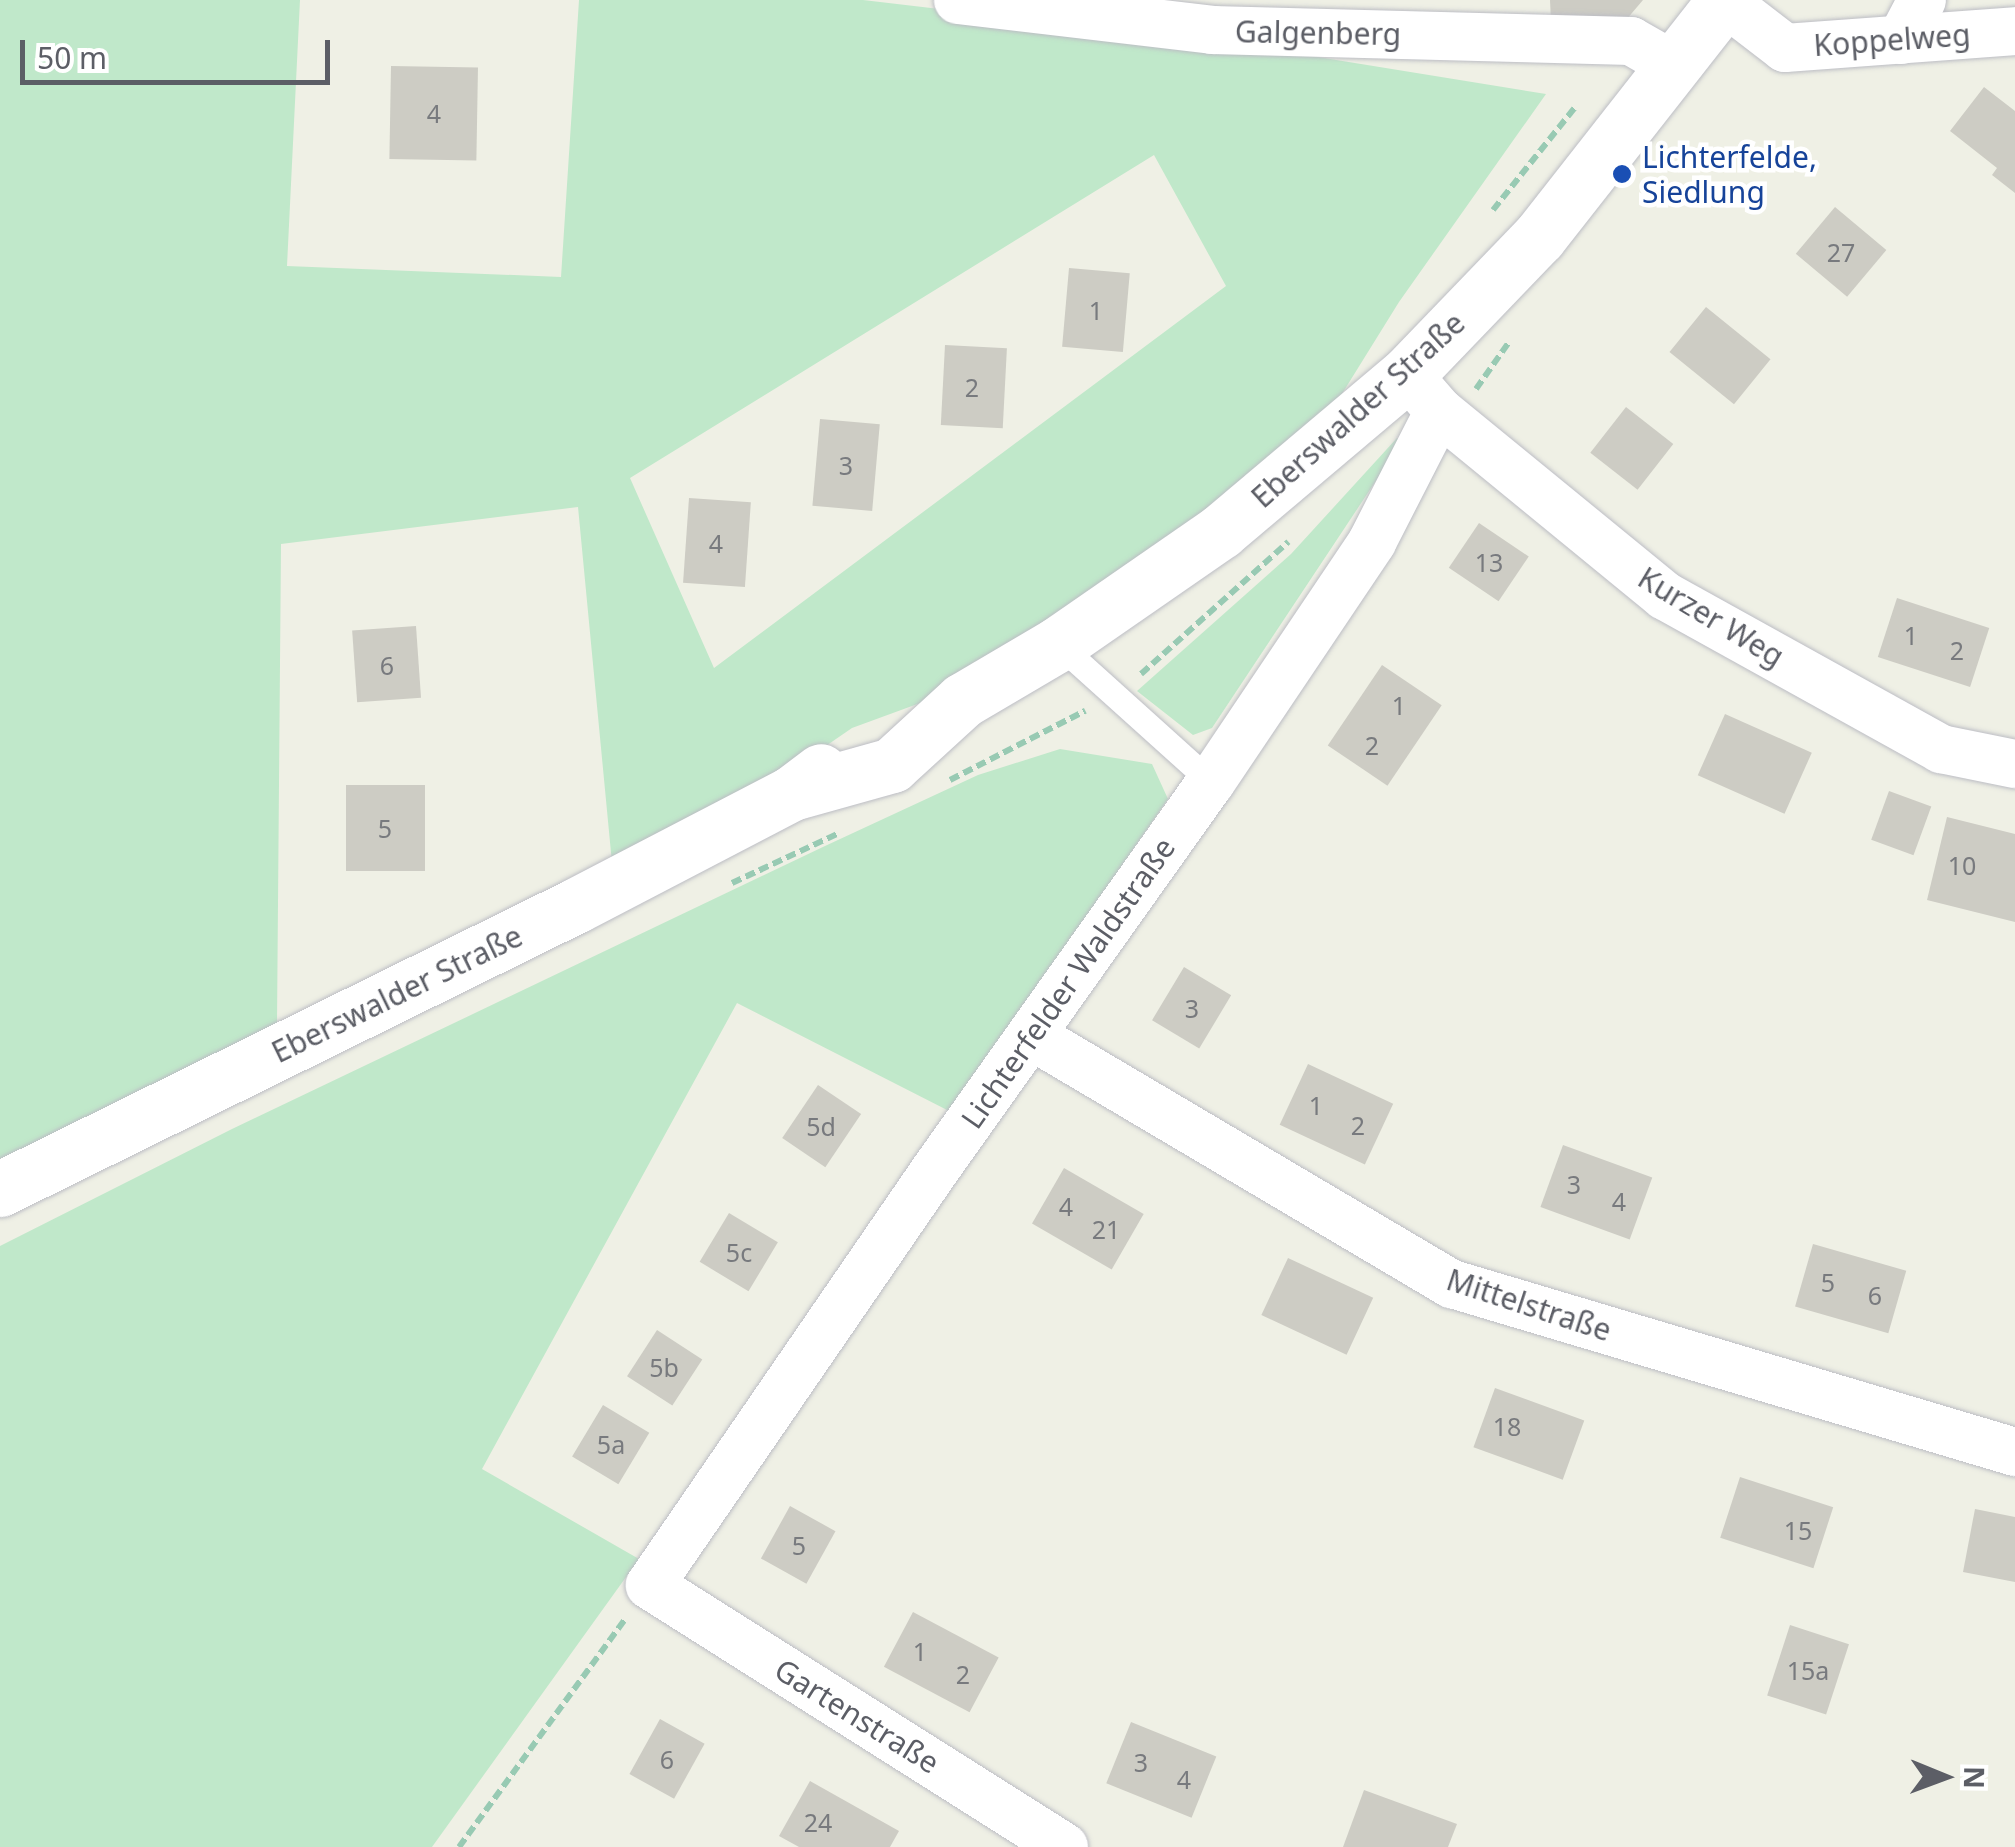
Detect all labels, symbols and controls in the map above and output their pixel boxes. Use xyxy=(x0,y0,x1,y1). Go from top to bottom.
street label: Galgenberg xyxy=(1235,14,1401,52)
street label: Koppelweg xyxy=(1812,17,1972,63)
scale bar xyxy=(25,20,335,82)
text: 50 m xyxy=(37,37,107,78)
house number: 4 xyxy=(427,98,441,128)
place label: Lichterfelde, Siedlung xyxy=(1642,139,1817,210)
marker: Lichterfelde, Siedlung xyxy=(1611,163,1633,185)
house number: 27 xyxy=(1827,237,1855,267)
house number: 1 xyxy=(1089,295,1103,325)
street label: Eberswalder Straße xyxy=(1244,305,1472,515)
house number: 2 xyxy=(965,372,979,402)
house number: 3 xyxy=(839,450,853,480)
house number: 4 xyxy=(709,528,723,558)
house number: 13 xyxy=(1475,547,1503,577)
street label: Kurzer Weg xyxy=(1632,559,1790,675)
house number: 1 xyxy=(1904,620,1918,650)
house number: 2 xyxy=(1950,635,1964,665)
house number: 6 xyxy=(380,650,394,680)
house number: 1 xyxy=(1392,690,1406,720)
house number: 2 xyxy=(1365,730,1379,760)
house number: 5 xyxy=(378,813,392,843)
street label: Lichterfelder Waldstraße xyxy=(954,831,1182,1135)
house number: 10 xyxy=(1948,850,1976,880)
street label: Eberswalder Straße xyxy=(266,918,528,1070)
house number: 3 xyxy=(1185,993,1199,1023)
house number: 1 xyxy=(1309,1090,1323,1120)
house number: 2 xyxy=(1351,1110,1365,1140)
house number: 5d xyxy=(806,1111,836,1141)
house number: 3 xyxy=(1567,1169,1581,1199)
house number: 4 xyxy=(1612,1186,1626,1216)
house number: 4 xyxy=(1059,1191,1073,1221)
house number: 21 xyxy=(1092,1214,1120,1244)
house number: 5c xyxy=(726,1237,752,1267)
street label: Mittelstraße xyxy=(1442,1261,1616,1349)
house number: 5 xyxy=(1821,1267,1835,1297)
house number: 6 xyxy=(1868,1280,1882,1310)
house number: 5b xyxy=(649,1352,679,1382)
house number: 18 xyxy=(1493,1411,1521,1441)
house number: 5a xyxy=(597,1429,625,1459)
house number: 15 xyxy=(1784,1515,1812,1545)
house number: 5 xyxy=(792,1530,806,1560)
house number: 1 xyxy=(913,1636,927,1666)
street label: Gartenstraße xyxy=(768,1651,946,1781)
house number: 15a xyxy=(1787,1655,1829,1685)
house number: 2 xyxy=(956,1659,970,1689)
north arrow xyxy=(1895,1727,1995,1827)
house number: 6 xyxy=(660,1744,674,1774)
house number: 3 xyxy=(1134,1747,1148,1777)
house number: 4 xyxy=(1177,1764,1191,1794)
text: N xyxy=(1956,1766,1994,1789)
house number: 24 xyxy=(804,1807,832,1837)

